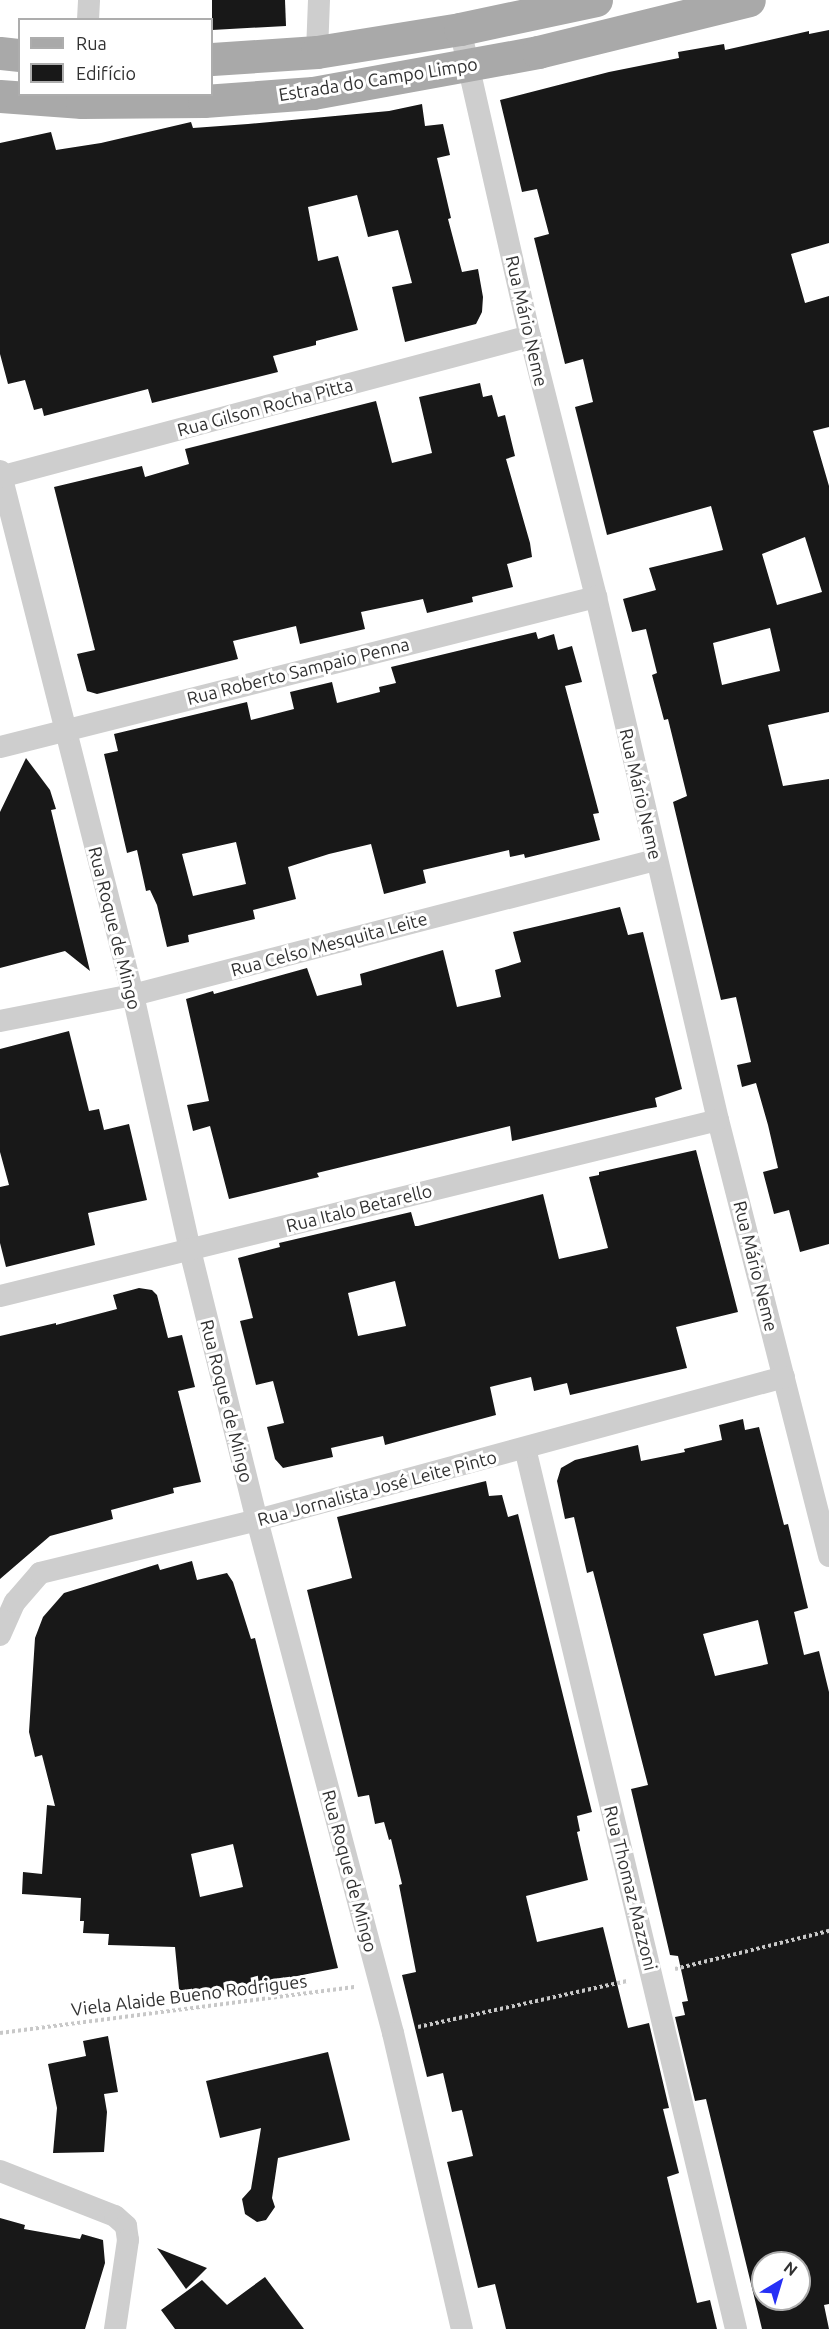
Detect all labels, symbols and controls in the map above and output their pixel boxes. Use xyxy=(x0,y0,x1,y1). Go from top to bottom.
legend xyxy=(18,18,213,96)
text: Rua xyxy=(76,33,107,53)
street label: Estrada do Campo Limpo xyxy=(277,53,479,105)
text: Edifício xyxy=(76,63,136,83)
street label: Rua Mário Neme xyxy=(501,253,553,389)
street label: Rua Gilson Rocha Pitta xyxy=(175,373,355,441)
street label: Rua Roberto Sampaio Penna xyxy=(184,633,412,709)
street label: Rua Mário Neme xyxy=(615,726,667,862)
street label: Rua Roque de Mingo xyxy=(84,844,146,1012)
street label: Rua Celso Mesquita Leite xyxy=(228,907,430,981)
street label: Rua Italo Betarello xyxy=(284,1179,434,1237)
street label: Rua Mário Neme xyxy=(729,1198,783,1334)
street label: Rua Roque de Mingo xyxy=(196,1317,258,1485)
street label: Rua Jornalista José Leite Pinto xyxy=(255,1446,499,1530)
street label: Rua Roque de Mingo xyxy=(318,1787,382,1955)
street label: Rua Thomaz Mazzoni xyxy=(600,1803,662,1973)
street label: Viela Alaide Bueno Rodrigues xyxy=(70,1970,308,2020)
north arrow xyxy=(751,2251,811,2311)
text: N xyxy=(781,2258,801,2279)

